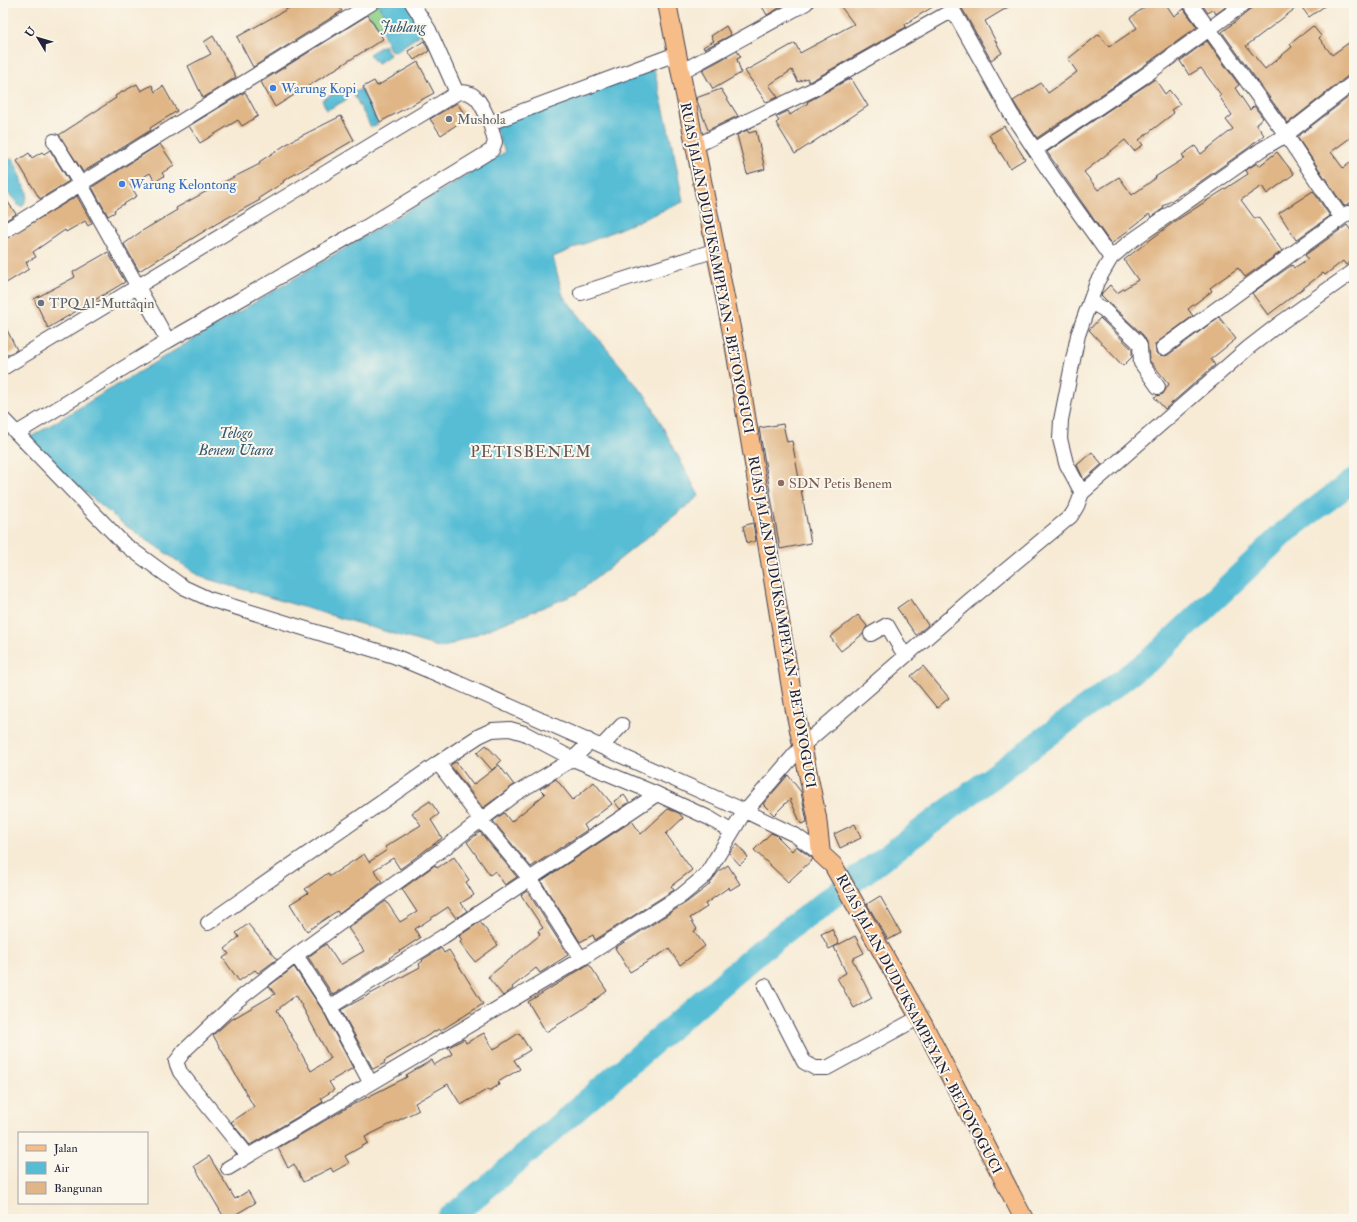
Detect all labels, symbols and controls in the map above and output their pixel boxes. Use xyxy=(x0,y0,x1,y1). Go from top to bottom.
north arrow xyxy=(18,18,58,58)
water label: Jublang xyxy=(380,18,427,37)
text: U xyxy=(23,24,39,40)
place label: Warung Kopi xyxy=(280,80,357,98)
marker: Warung Kopi xyxy=(268,83,278,93)
street label: RUAS JALAN DUDUKSAMPEYAN - BETOYOGUCI xyxy=(677,101,758,435)
place label: Mushola xyxy=(457,111,506,128)
marker: Mushola xyxy=(444,114,454,124)
place label: Warung Kelontong xyxy=(129,176,238,193)
marker: Warung Kelontong xyxy=(117,179,127,189)
place label: TPQ Al-Muttaqin xyxy=(49,295,154,312)
marker: TPQ Al-Muttaqin xyxy=(36,298,46,308)
water label: Telogo Benem Utara xyxy=(197,424,274,460)
district label: PETISBENEM xyxy=(470,442,592,462)
street label: RUAS JALAN DUDUKSAMPEYAN - BETOYOGUCI xyxy=(744,455,820,790)
place label: SDN Petis Benem xyxy=(789,475,892,492)
marker: SDN Petis Benem xyxy=(776,478,786,488)
street label: RUAS JALAN DUDUKSAMPEYAN - BETOYOGUCI xyxy=(832,871,1006,1177)
legend xyxy=(18,1132,148,1204)
text: Jalan xyxy=(53,1141,78,1156)
text: Air xyxy=(53,1161,70,1176)
text: Bangunan xyxy=(54,1181,103,1196)

